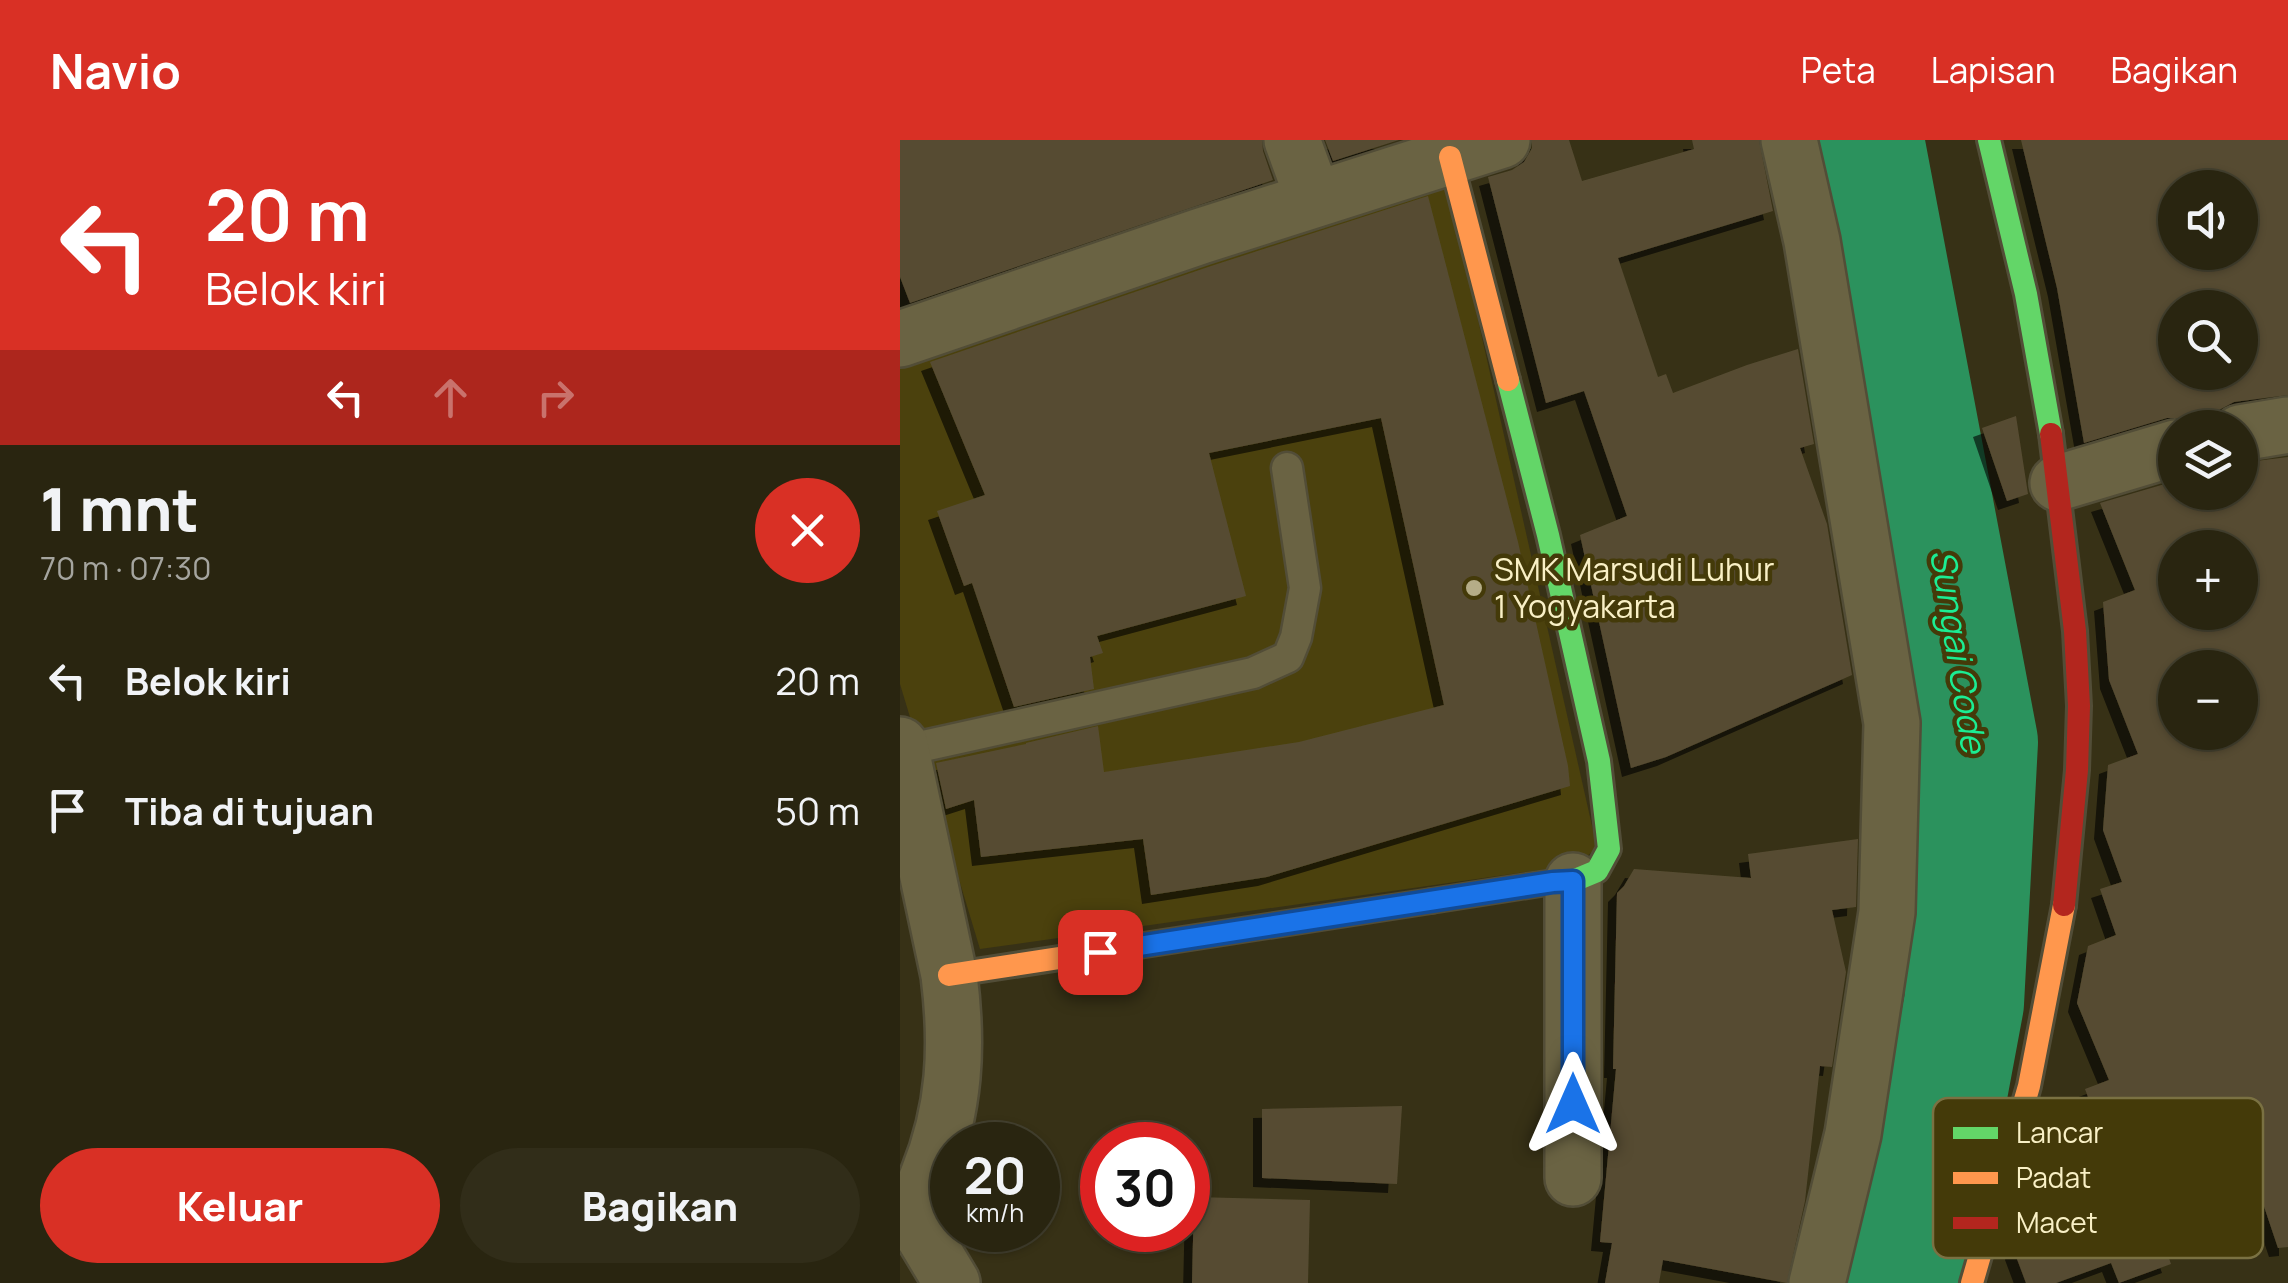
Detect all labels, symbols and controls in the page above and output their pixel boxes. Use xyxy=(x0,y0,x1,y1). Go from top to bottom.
text: Navio xyxy=(50,38,181,103)
text: Peta xyxy=(1801,46,1876,94)
text: Lapisan xyxy=(1931,46,2056,94)
text: Bagikan xyxy=(2111,46,2238,94)
text: 20 m xyxy=(205,166,370,262)
map controls xyxy=(2158,170,2258,750)
button: sound xyxy=(2158,170,2258,270)
icon: left xyxy=(40,180,170,310)
text: Belok kiri xyxy=(205,257,387,319)
button: search xyxy=(2158,290,2258,390)
icon: left xyxy=(318,370,373,425)
icon: ahead xyxy=(423,370,478,425)
icon: right xyxy=(528,370,583,425)
button: layers xyxy=(2158,410,2258,510)
text: 1 mnt xyxy=(40,467,199,549)
button: close xyxy=(755,478,860,583)
button: + xyxy=(2158,530,2258,630)
text: 70 m · 07:30 xyxy=(40,546,212,590)
water label: Sungai Code xyxy=(1919,546,1999,759)
place label: SMK Marsudi Luhur 1 Yogyakarta xyxy=(1494,547,1774,628)
marker: SMK Marsudi Luhur 1 Yogyakarta xyxy=(1463,577,1485,599)
button: − xyxy=(2158,650,2258,750)
icon: left xyxy=(40,653,95,708)
text: Belok kiri xyxy=(125,654,291,706)
text: 20 m xyxy=(775,654,860,706)
icon: arrive xyxy=(40,783,95,838)
text: Tiba di tujuan xyxy=(125,784,374,836)
text: 50 m xyxy=(775,784,860,836)
pin xyxy=(1058,910,1143,995)
icon: arrive xyxy=(1073,925,1128,980)
position arrow xyxy=(1521,1052,1625,1156)
legend xyxy=(1933,1098,2263,1258)
text: Lancar xyxy=(2016,1113,2103,1151)
speed limit sign: 30 xyxy=(1080,1122,1210,1252)
text: 20 xyxy=(964,1141,1026,1209)
button: Keluar xyxy=(40,1148,440,1263)
button: Bagikan xyxy=(460,1148,860,1263)
text: Padat xyxy=(2016,1158,2091,1196)
text: km/h xyxy=(966,1195,1024,1230)
text: Macet xyxy=(2016,1203,2098,1241)

